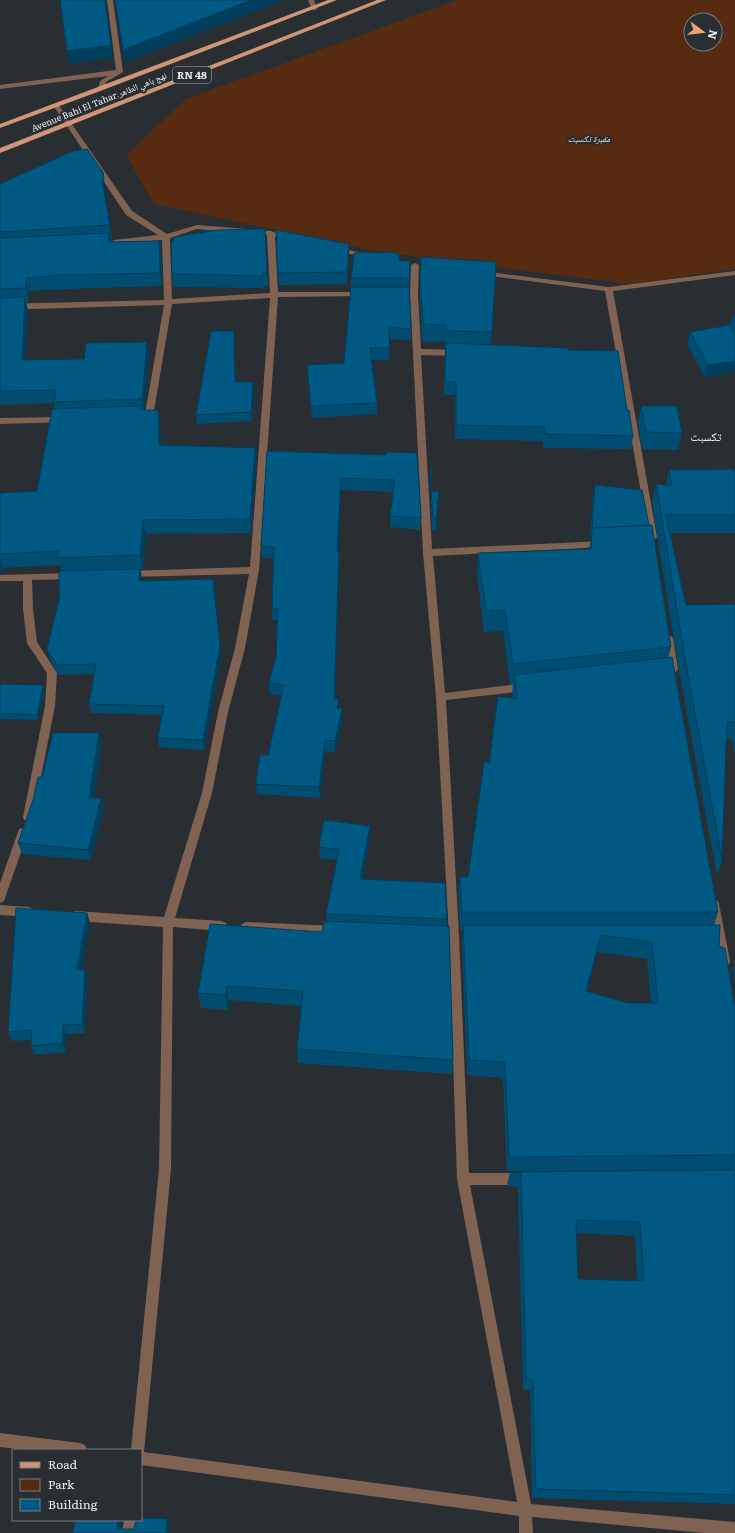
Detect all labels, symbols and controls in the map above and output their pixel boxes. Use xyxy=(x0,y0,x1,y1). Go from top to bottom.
north arrow xyxy=(683,12,723,52)
text: N xyxy=(705,28,723,41)
street label: Avenue Bahi El Tahar,نهج باهي الطاهر xyxy=(29,67,169,136)
road number: RN 48 xyxy=(173,67,211,83)
park label: مقبرة تكسبت xyxy=(568,131,611,145)
district label: تكسبت xyxy=(691,427,722,445)
legend xyxy=(12,1449,142,1521)
text: Road xyxy=(48,1455,78,1473)
text: Park xyxy=(48,1475,75,1493)
text: Building xyxy=(48,1495,98,1513)

